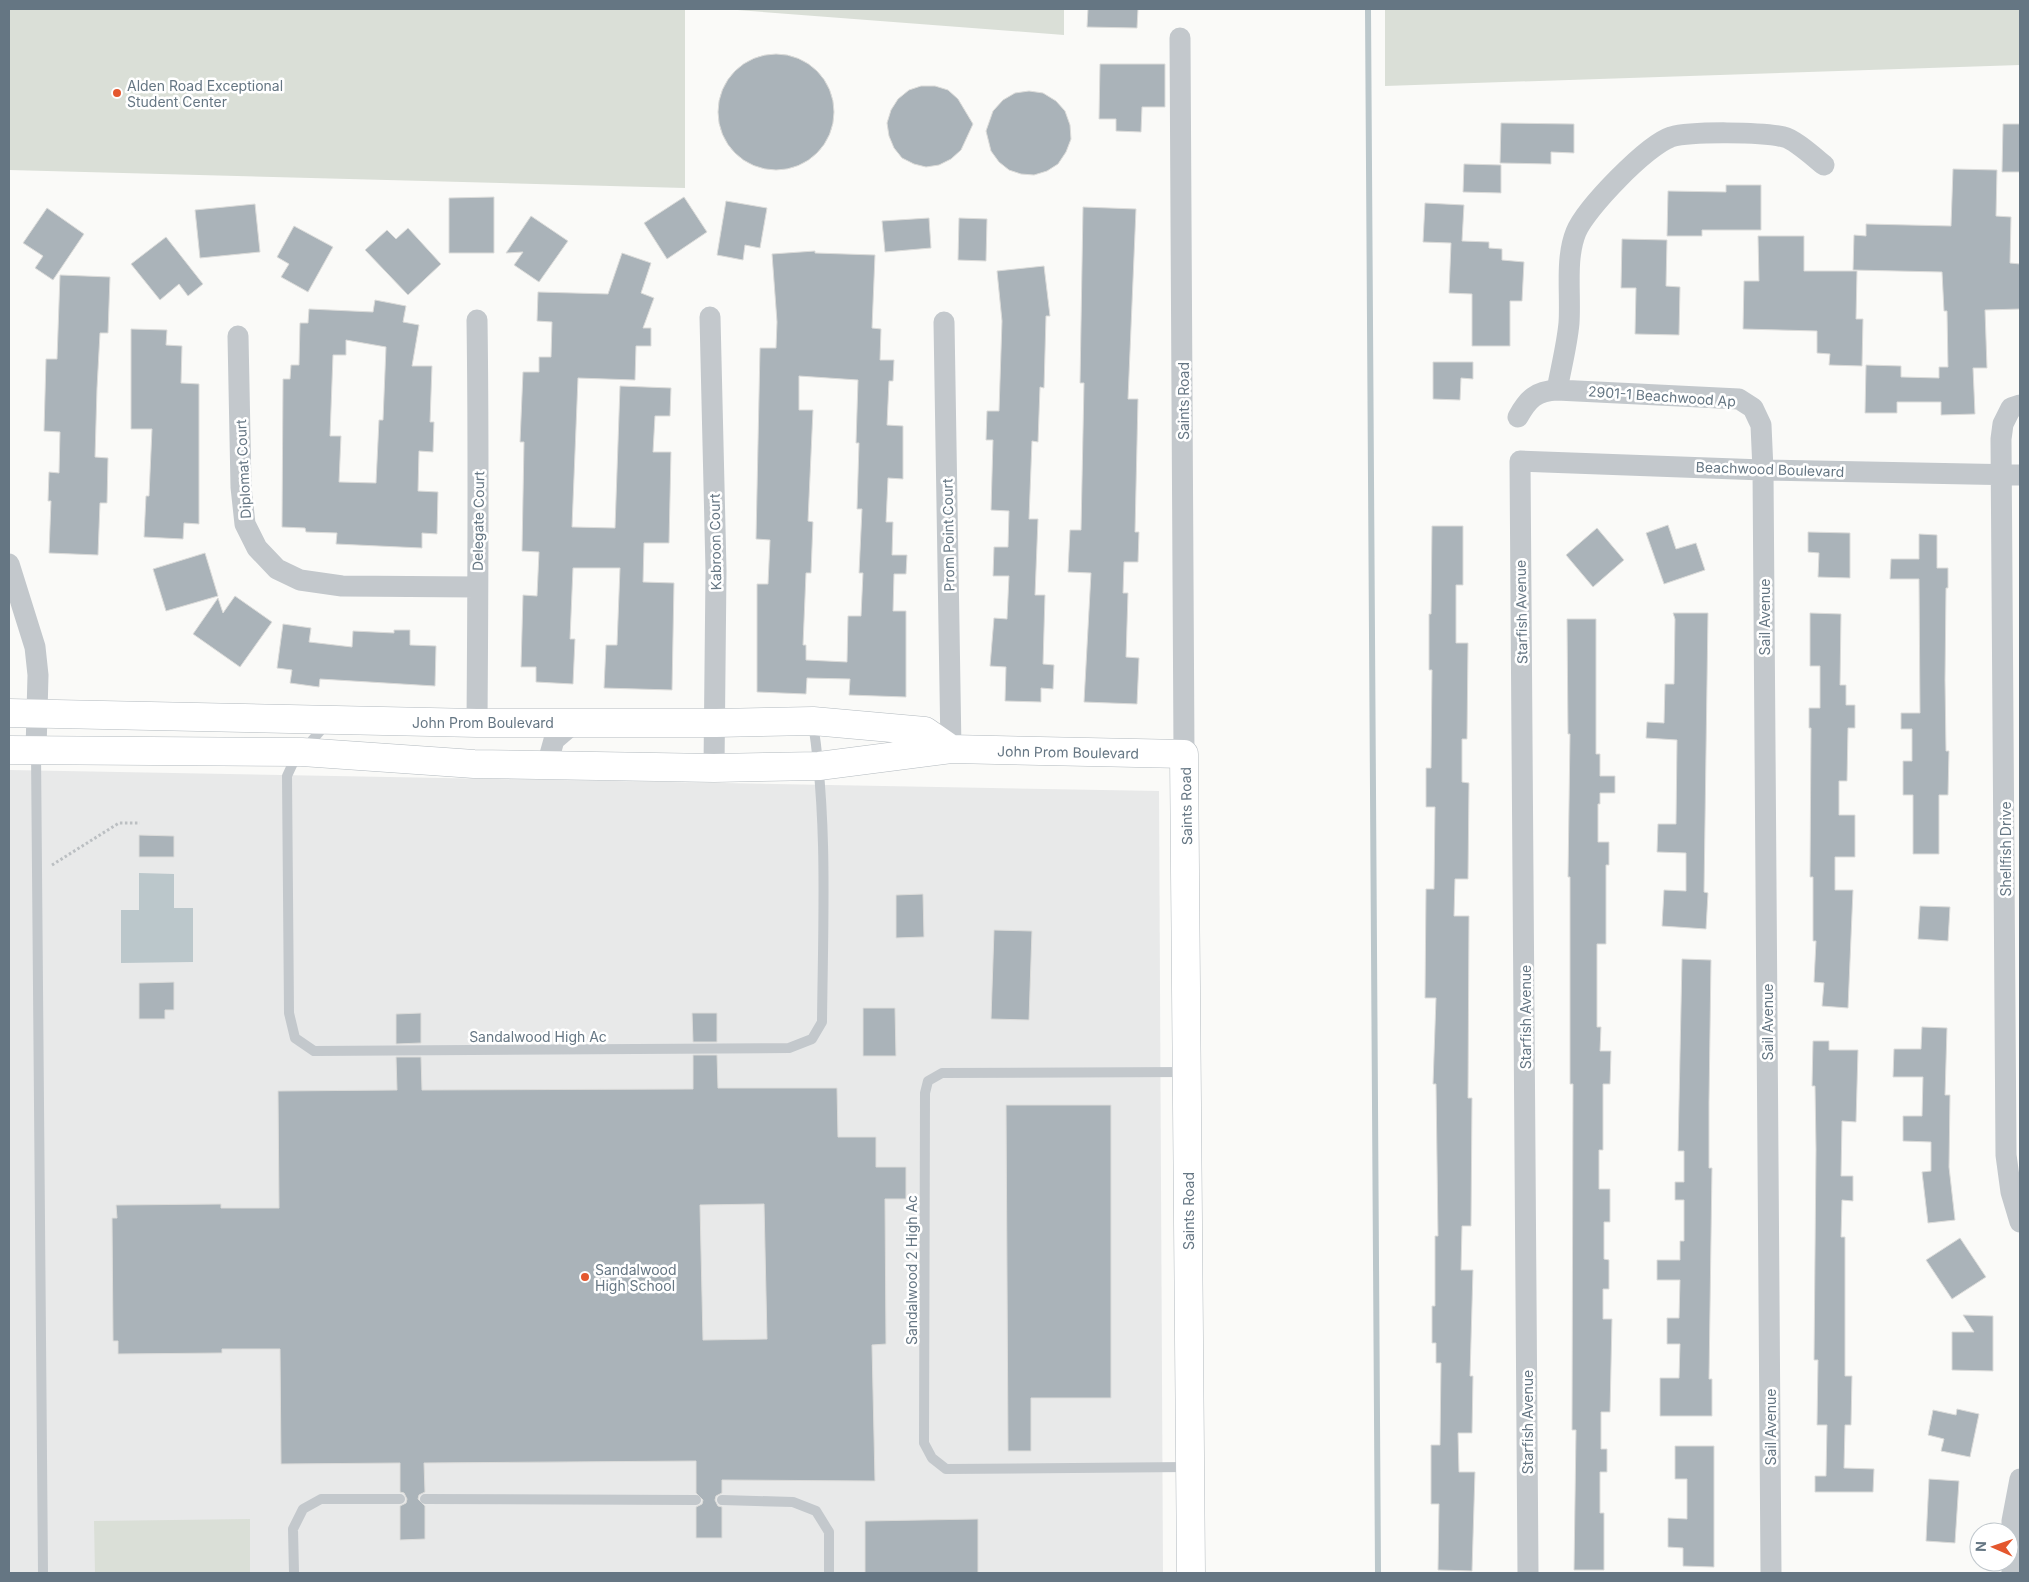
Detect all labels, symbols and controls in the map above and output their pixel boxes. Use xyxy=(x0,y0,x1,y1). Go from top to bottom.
place label: Alden Road Exceptional Student Center xyxy=(127,77,283,110)
marker: Alden Road Exceptional Student Center xyxy=(111,87,123,99)
street label: Saints Road xyxy=(1175,362,1192,440)
street label: 2901-1 Beachwood Ap xyxy=(1588,382,1736,410)
street label: Diplomat Court xyxy=(232,418,254,519)
street label: Beachwood Boulevard xyxy=(1696,458,1844,480)
street label: Delegate Court xyxy=(469,471,487,571)
street label: Prom Point Court xyxy=(939,478,957,592)
street label: Kabroon Court xyxy=(706,493,724,591)
street label: Starfish Avenue xyxy=(1512,560,1530,664)
street label: Sail Avenue xyxy=(1756,579,1773,655)
street label: John Prom Boulevard xyxy=(412,714,554,731)
street label: John Prom Boulevard xyxy=(997,742,1139,762)
street label: Saints Road xyxy=(1177,767,1195,845)
street label: Shellfish Drive xyxy=(1997,801,2014,897)
street label: Starfish Avenue xyxy=(1517,965,1534,1069)
street label: Sail Avenue xyxy=(1759,984,1776,1060)
street label: Sandalwood High Ac xyxy=(469,1028,607,1045)
street label: Saints Road xyxy=(1180,1172,1197,1250)
street label: Sandalwood 2 High Ac xyxy=(903,1195,920,1345)
place label: Sandalwood High School xyxy=(595,1261,677,1294)
marker: Sandalwood High School xyxy=(579,1271,591,1283)
street label: Starfish Avenue xyxy=(1519,1370,1536,1474)
street label: Sail Avenue xyxy=(1762,1389,1779,1465)
north arrow xyxy=(1969,1522,2019,1572)
text: N xyxy=(1972,1541,1989,1552)

